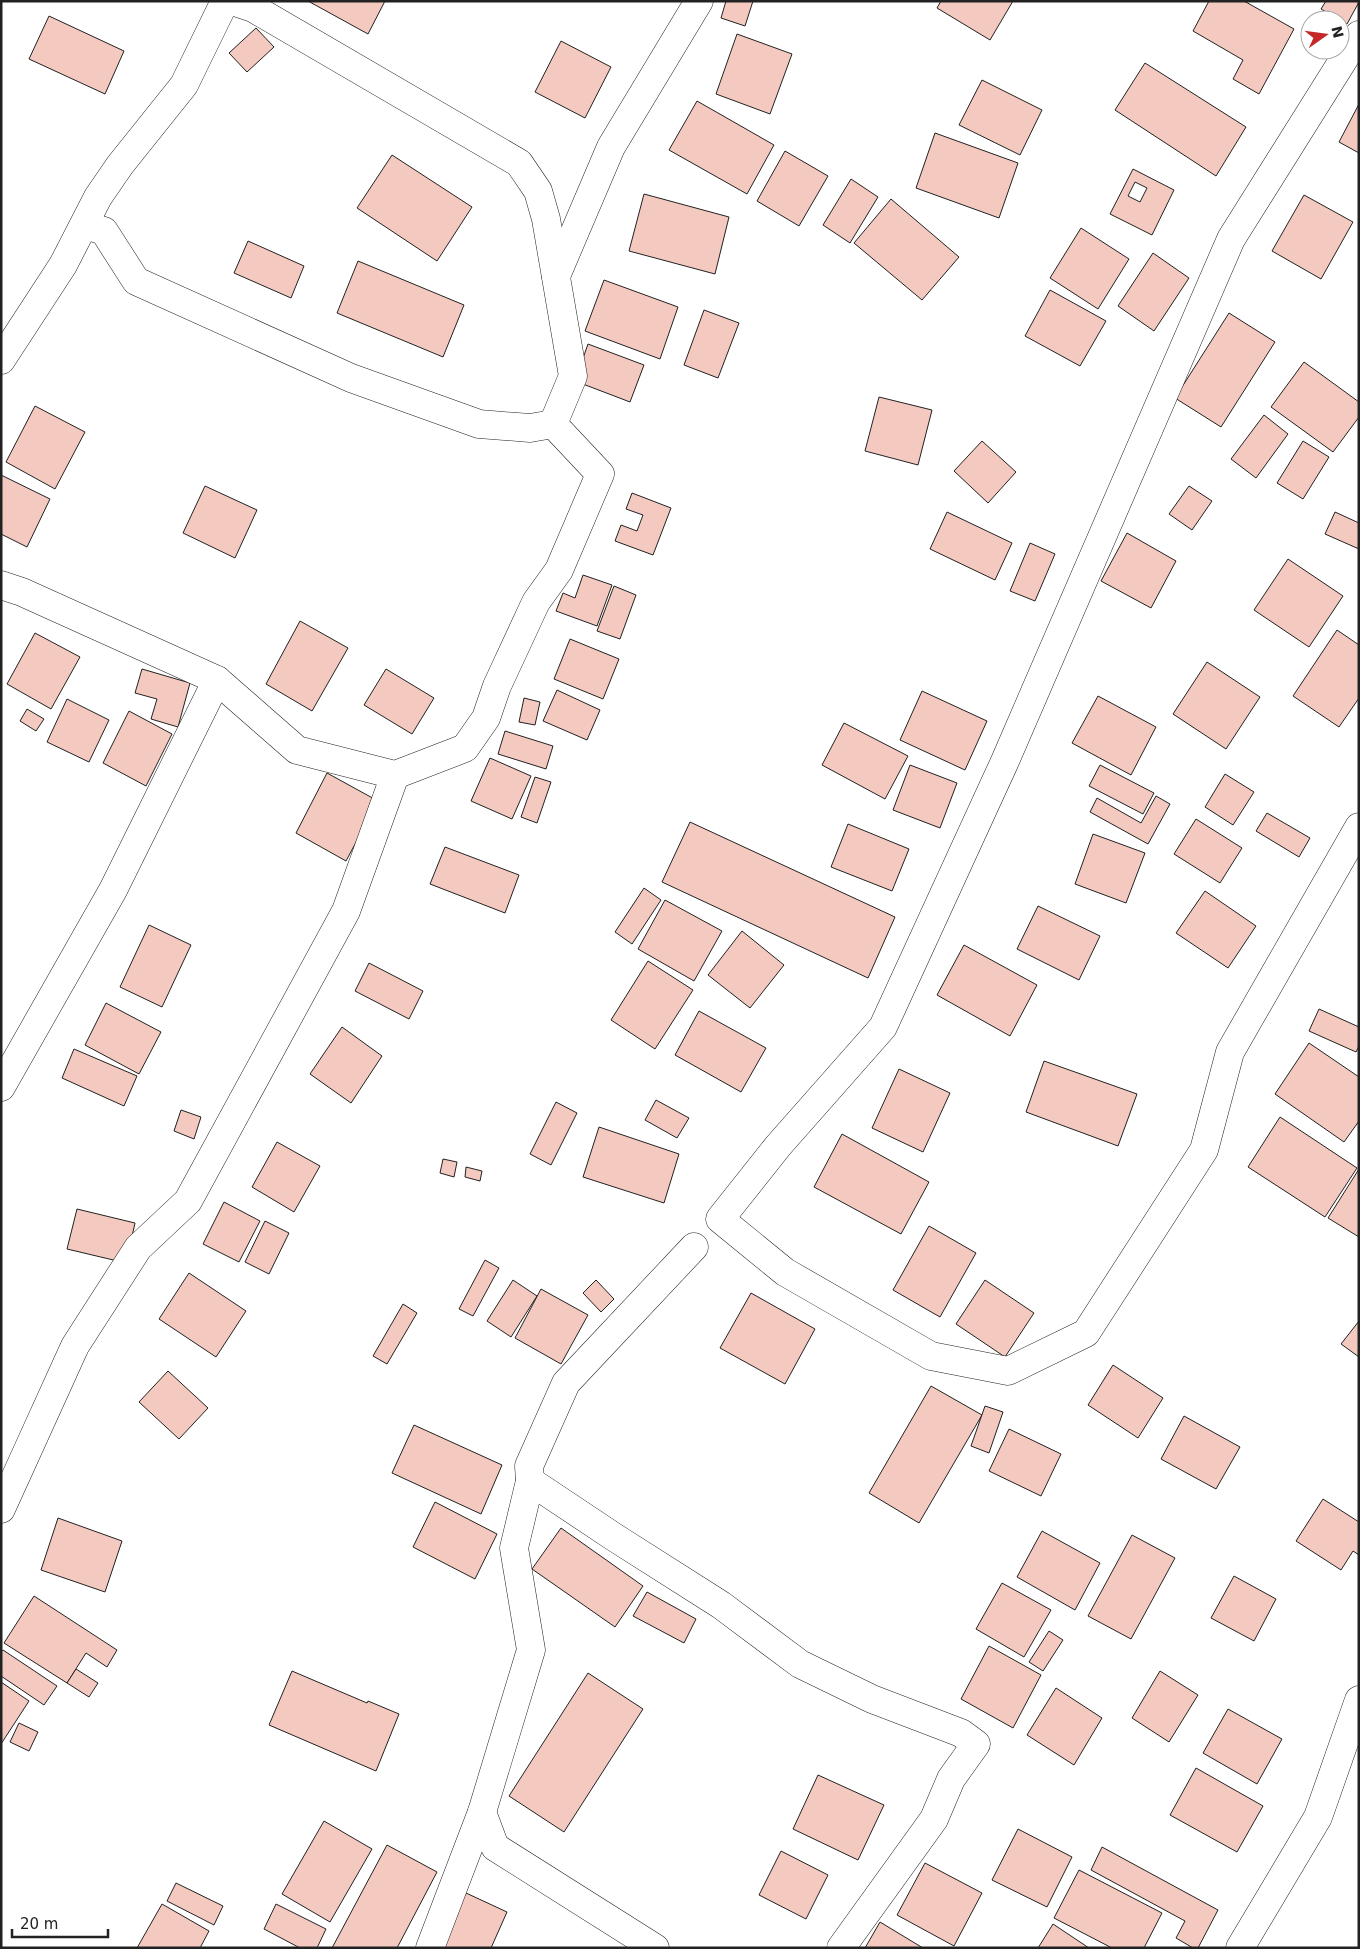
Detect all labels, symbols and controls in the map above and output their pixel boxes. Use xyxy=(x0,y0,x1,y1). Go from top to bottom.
north arrow xyxy=(1300,10,1350,60)
text: N xyxy=(1328,24,1347,39)
scale bar xyxy=(12,1906,109,1938)
text: 20 m xyxy=(20,1915,58,1933)

